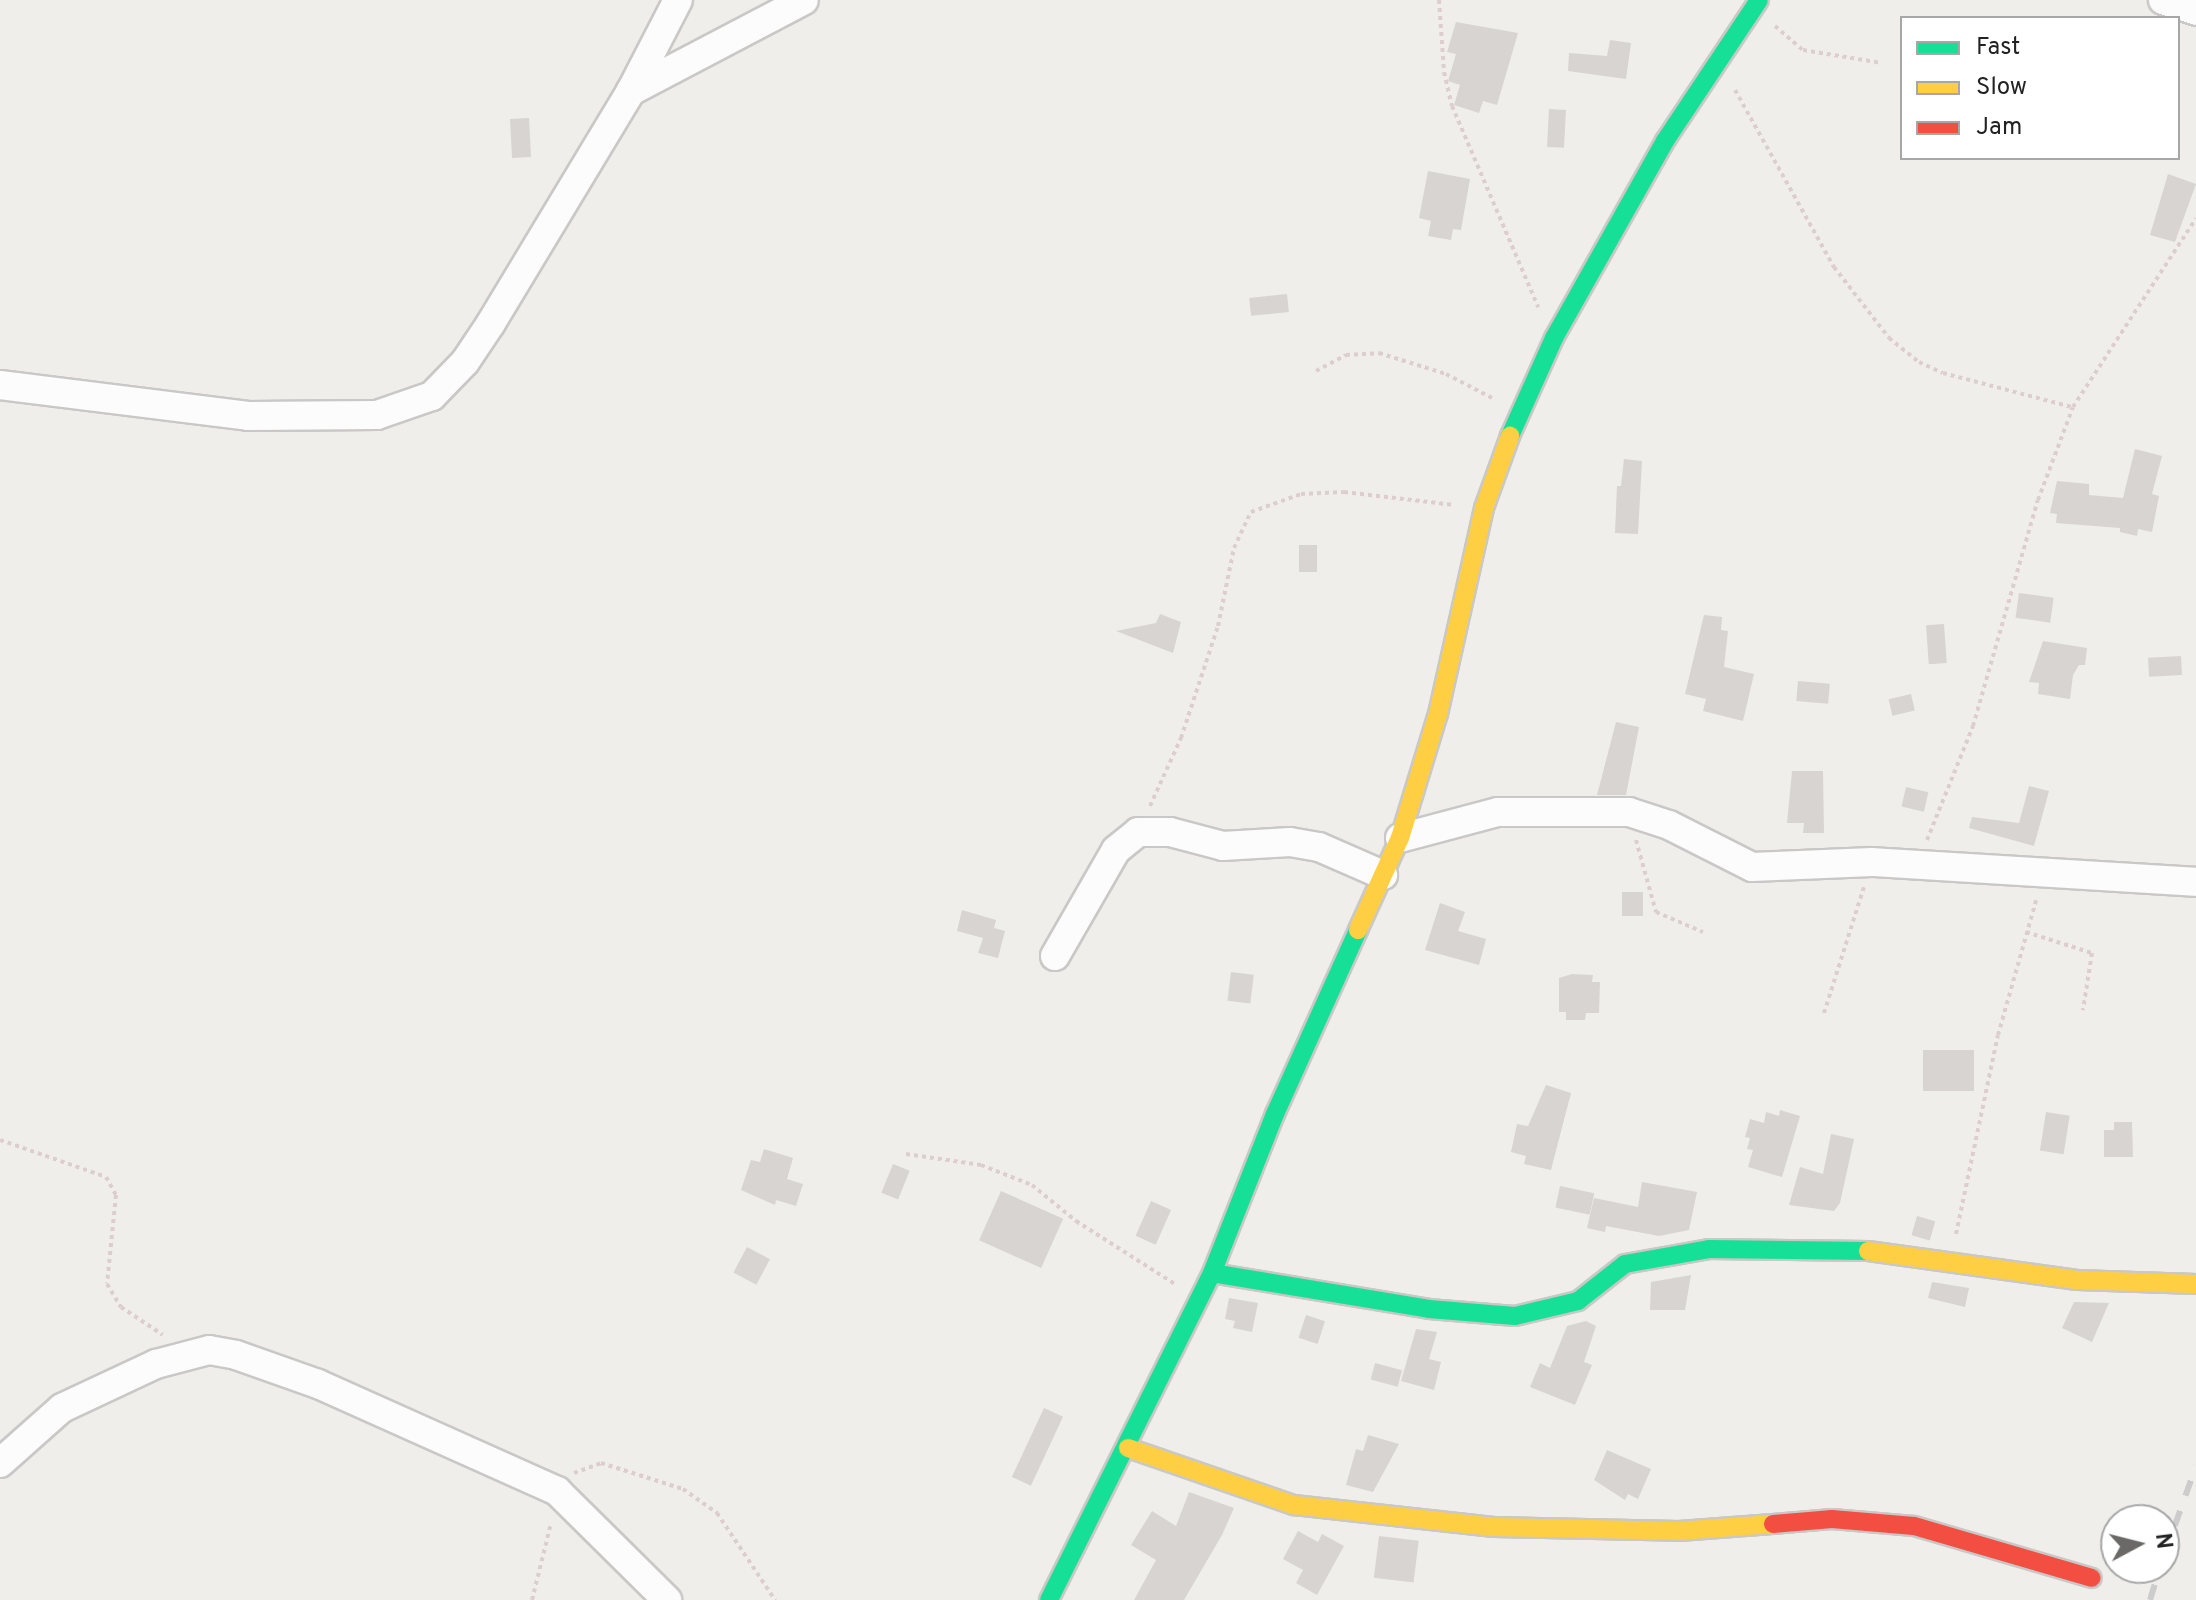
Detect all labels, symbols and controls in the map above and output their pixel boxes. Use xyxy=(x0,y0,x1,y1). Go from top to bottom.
legend xyxy=(1900,16,2180,160)
text: Fast xyxy=(1976,33,2020,63)
text: Slow xyxy=(1976,73,2027,103)
text: Jam xyxy=(1976,113,2022,143)
north arrow xyxy=(2100,1504,2180,1584)
text: N xyxy=(2148,1532,2177,1551)

